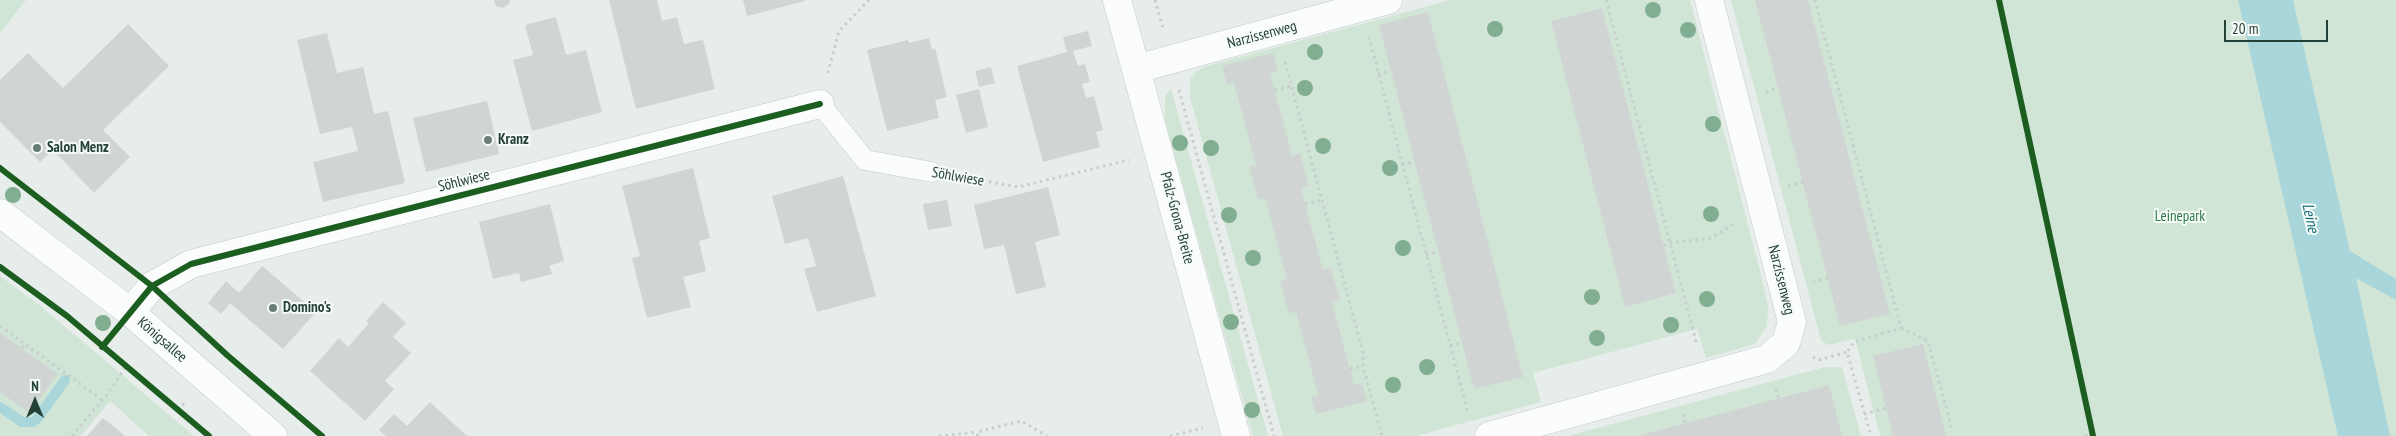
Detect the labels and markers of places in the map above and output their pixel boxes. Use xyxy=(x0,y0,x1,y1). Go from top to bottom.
place label: Kranz xyxy=(498,131,529,149)
marker: Kranz xyxy=(482,134,494,146)
place label: Salon Menz xyxy=(47,139,109,157)
marker: Salon Menz xyxy=(31,142,43,154)
place label: Domino's xyxy=(283,299,331,317)
marker: Domino's xyxy=(267,302,279,314)

